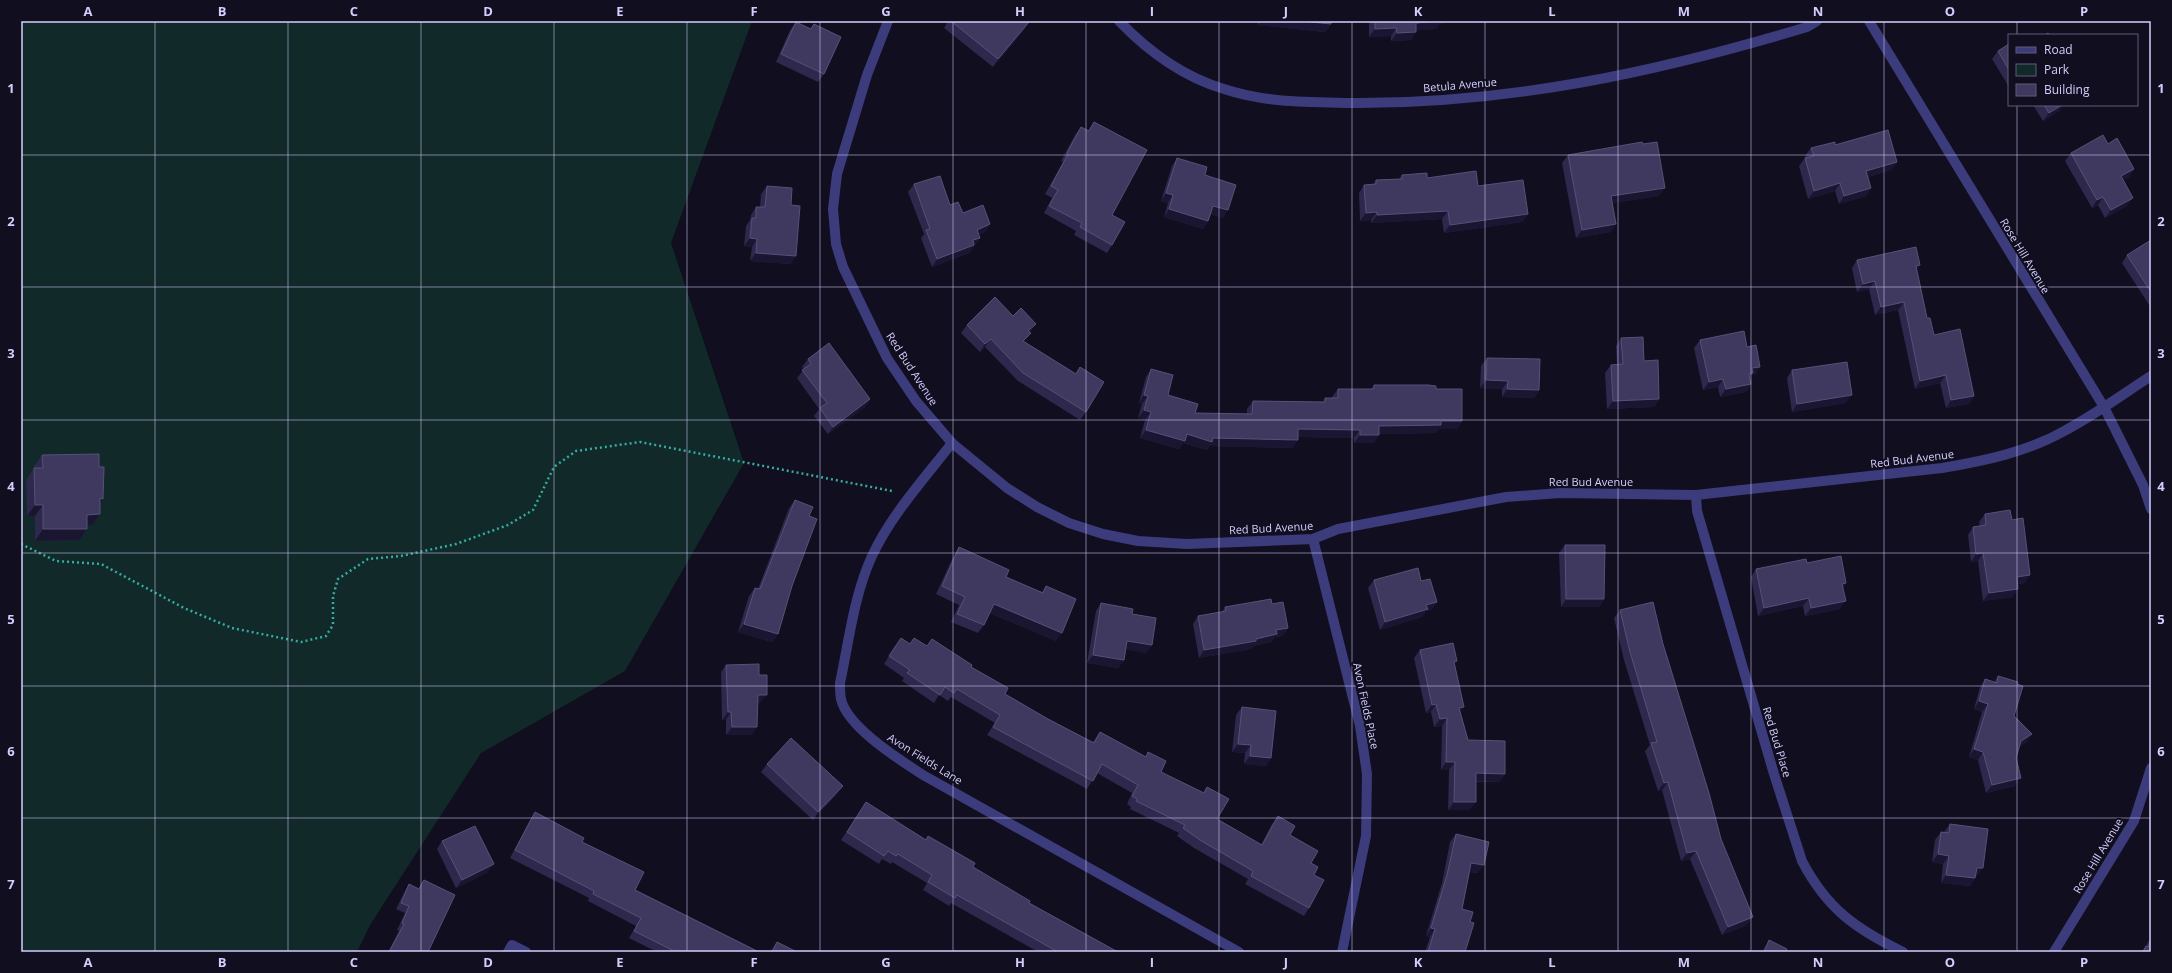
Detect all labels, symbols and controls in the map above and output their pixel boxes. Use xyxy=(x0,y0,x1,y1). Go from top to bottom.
text: A xyxy=(84,2,93,20)
text: B xyxy=(218,2,227,20)
text: C xyxy=(350,2,358,20)
text: D xyxy=(483,2,493,20)
text: E xyxy=(616,2,624,20)
text: F xyxy=(750,2,758,20)
text: G xyxy=(881,2,891,20)
text: H xyxy=(1015,2,1025,20)
text: I xyxy=(1150,2,1154,20)
text: J xyxy=(1283,2,1288,20)
text: K xyxy=(1414,2,1423,20)
text: L xyxy=(1548,2,1556,20)
text: M xyxy=(1678,2,1690,20)
text: N xyxy=(1813,2,1823,20)
text: O xyxy=(1945,2,1955,20)
text: P xyxy=(2080,2,2088,20)
legend xyxy=(2008,34,2138,106)
text: Road xyxy=(2044,41,2073,58)
text: Park xyxy=(2044,61,2070,78)
street label: Betula Avenue xyxy=(1422,74,1497,95)
text: 1 xyxy=(7,79,15,97)
text: 1 xyxy=(2157,79,2165,97)
text: Building xyxy=(2044,81,2090,98)
text: 2 xyxy=(7,212,15,230)
text: 2 xyxy=(2157,212,2165,230)
street label: Rose Hill Avenue xyxy=(1997,215,2054,296)
street label: Red Bud Avenue xyxy=(883,329,942,408)
text: 3 xyxy=(7,344,15,362)
text: 3 xyxy=(2157,344,2165,362)
street label: Red Bud Avenue xyxy=(1869,446,1955,471)
street label: Red Bud Avenue xyxy=(1549,474,1633,489)
text: 4 xyxy=(7,477,15,495)
text: 4 xyxy=(2157,477,2165,495)
street label: Red Bud Avenue xyxy=(1228,518,1313,537)
text: 5 xyxy=(7,610,15,628)
text: 5 xyxy=(2157,610,2165,628)
street label: Avon Fields Place xyxy=(1350,661,1383,750)
street label: Red Bud Place xyxy=(1760,705,1795,779)
street label: Avon Fields Lane xyxy=(885,730,966,788)
text: 6 xyxy=(7,742,15,760)
text: 6 xyxy=(2157,742,2165,760)
street label: Rose Hill Avenue xyxy=(2069,815,2126,896)
text: 7 xyxy=(7,875,15,893)
text: 7 xyxy=(2157,875,2165,893)
text: A xyxy=(84,953,93,971)
text: B xyxy=(218,953,227,971)
text: C xyxy=(350,953,358,971)
text: D xyxy=(483,953,493,971)
text: E xyxy=(616,953,624,971)
text: F xyxy=(750,953,758,971)
text: G xyxy=(881,953,891,971)
text: H xyxy=(1015,953,1025,971)
text: I xyxy=(1150,953,1154,971)
text: J xyxy=(1283,953,1288,971)
text: K xyxy=(1414,953,1423,971)
text: L xyxy=(1548,953,1556,971)
text: M xyxy=(1678,953,1690,971)
text: N xyxy=(1813,953,1823,971)
text: O xyxy=(1945,953,1955,971)
text: P xyxy=(2080,953,2088,971)

